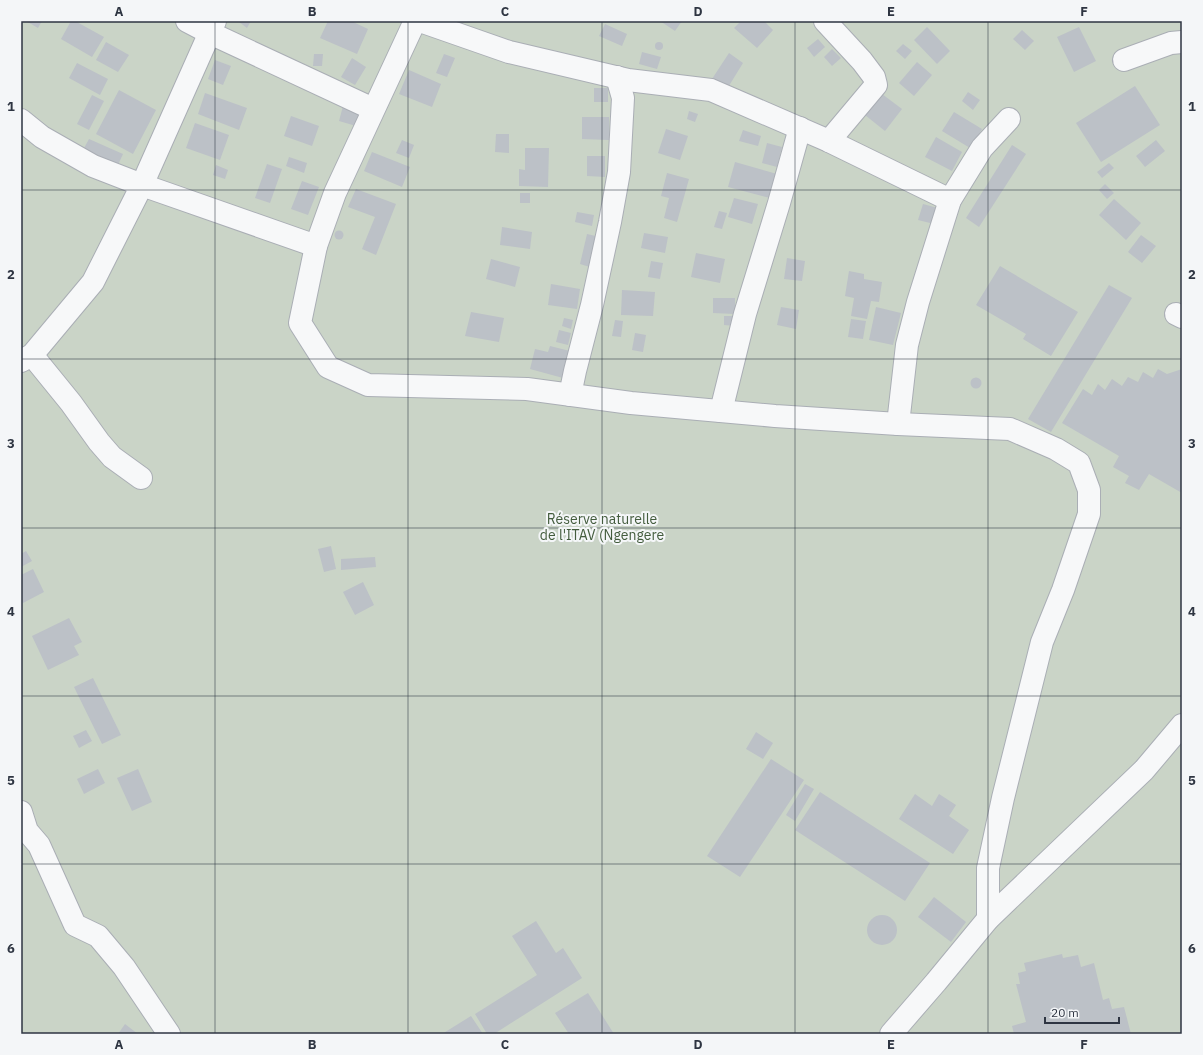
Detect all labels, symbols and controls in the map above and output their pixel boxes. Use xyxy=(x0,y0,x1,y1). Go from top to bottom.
text: A xyxy=(115,3,124,20)
text: B xyxy=(308,3,317,20)
text: C xyxy=(501,3,510,20)
text: D xyxy=(693,3,703,20)
text: E xyxy=(887,3,895,20)
text: F xyxy=(1080,3,1088,20)
text: 1 xyxy=(7,98,15,115)
text: 1 xyxy=(1188,98,1196,115)
text: 2 xyxy=(7,266,15,283)
text: 2 xyxy=(1188,266,1196,283)
text: 3 xyxy=(7,435,15,452)
text: 3 xyxy=(1188,435,1196,452)
park label: Réserve naturelle de l'ITAV (Ngengere xyxy=(540,510,665,544)
text: 4 xyxy=(7,603,15,620)
text: 4 xyxy=(1188,603,1196,620)
text: 5 xyxy=(7,772,15,789)
text: 5 xyxy=(1188,772,1196,789)
text: 6 xyxy=(7,940,15,957)
text: 6 xyxy=(1188,940,1196,957)
scale bar xyxy=(1045,999,1119,1025)
text: 20 m xyxy=(1051,1005,1079,1020)
text: A xyxy=(115,1036,124,1053)
text: B xyxy=(308,1036,317,1053)
text: C xyxy=(501,1036,510,1053)
text: D xyxy=(693,1036,703,1053)
text: E xyxy=(887,1036,895,1053)
text: F xyxy=(1080,1036,1088,1053)

